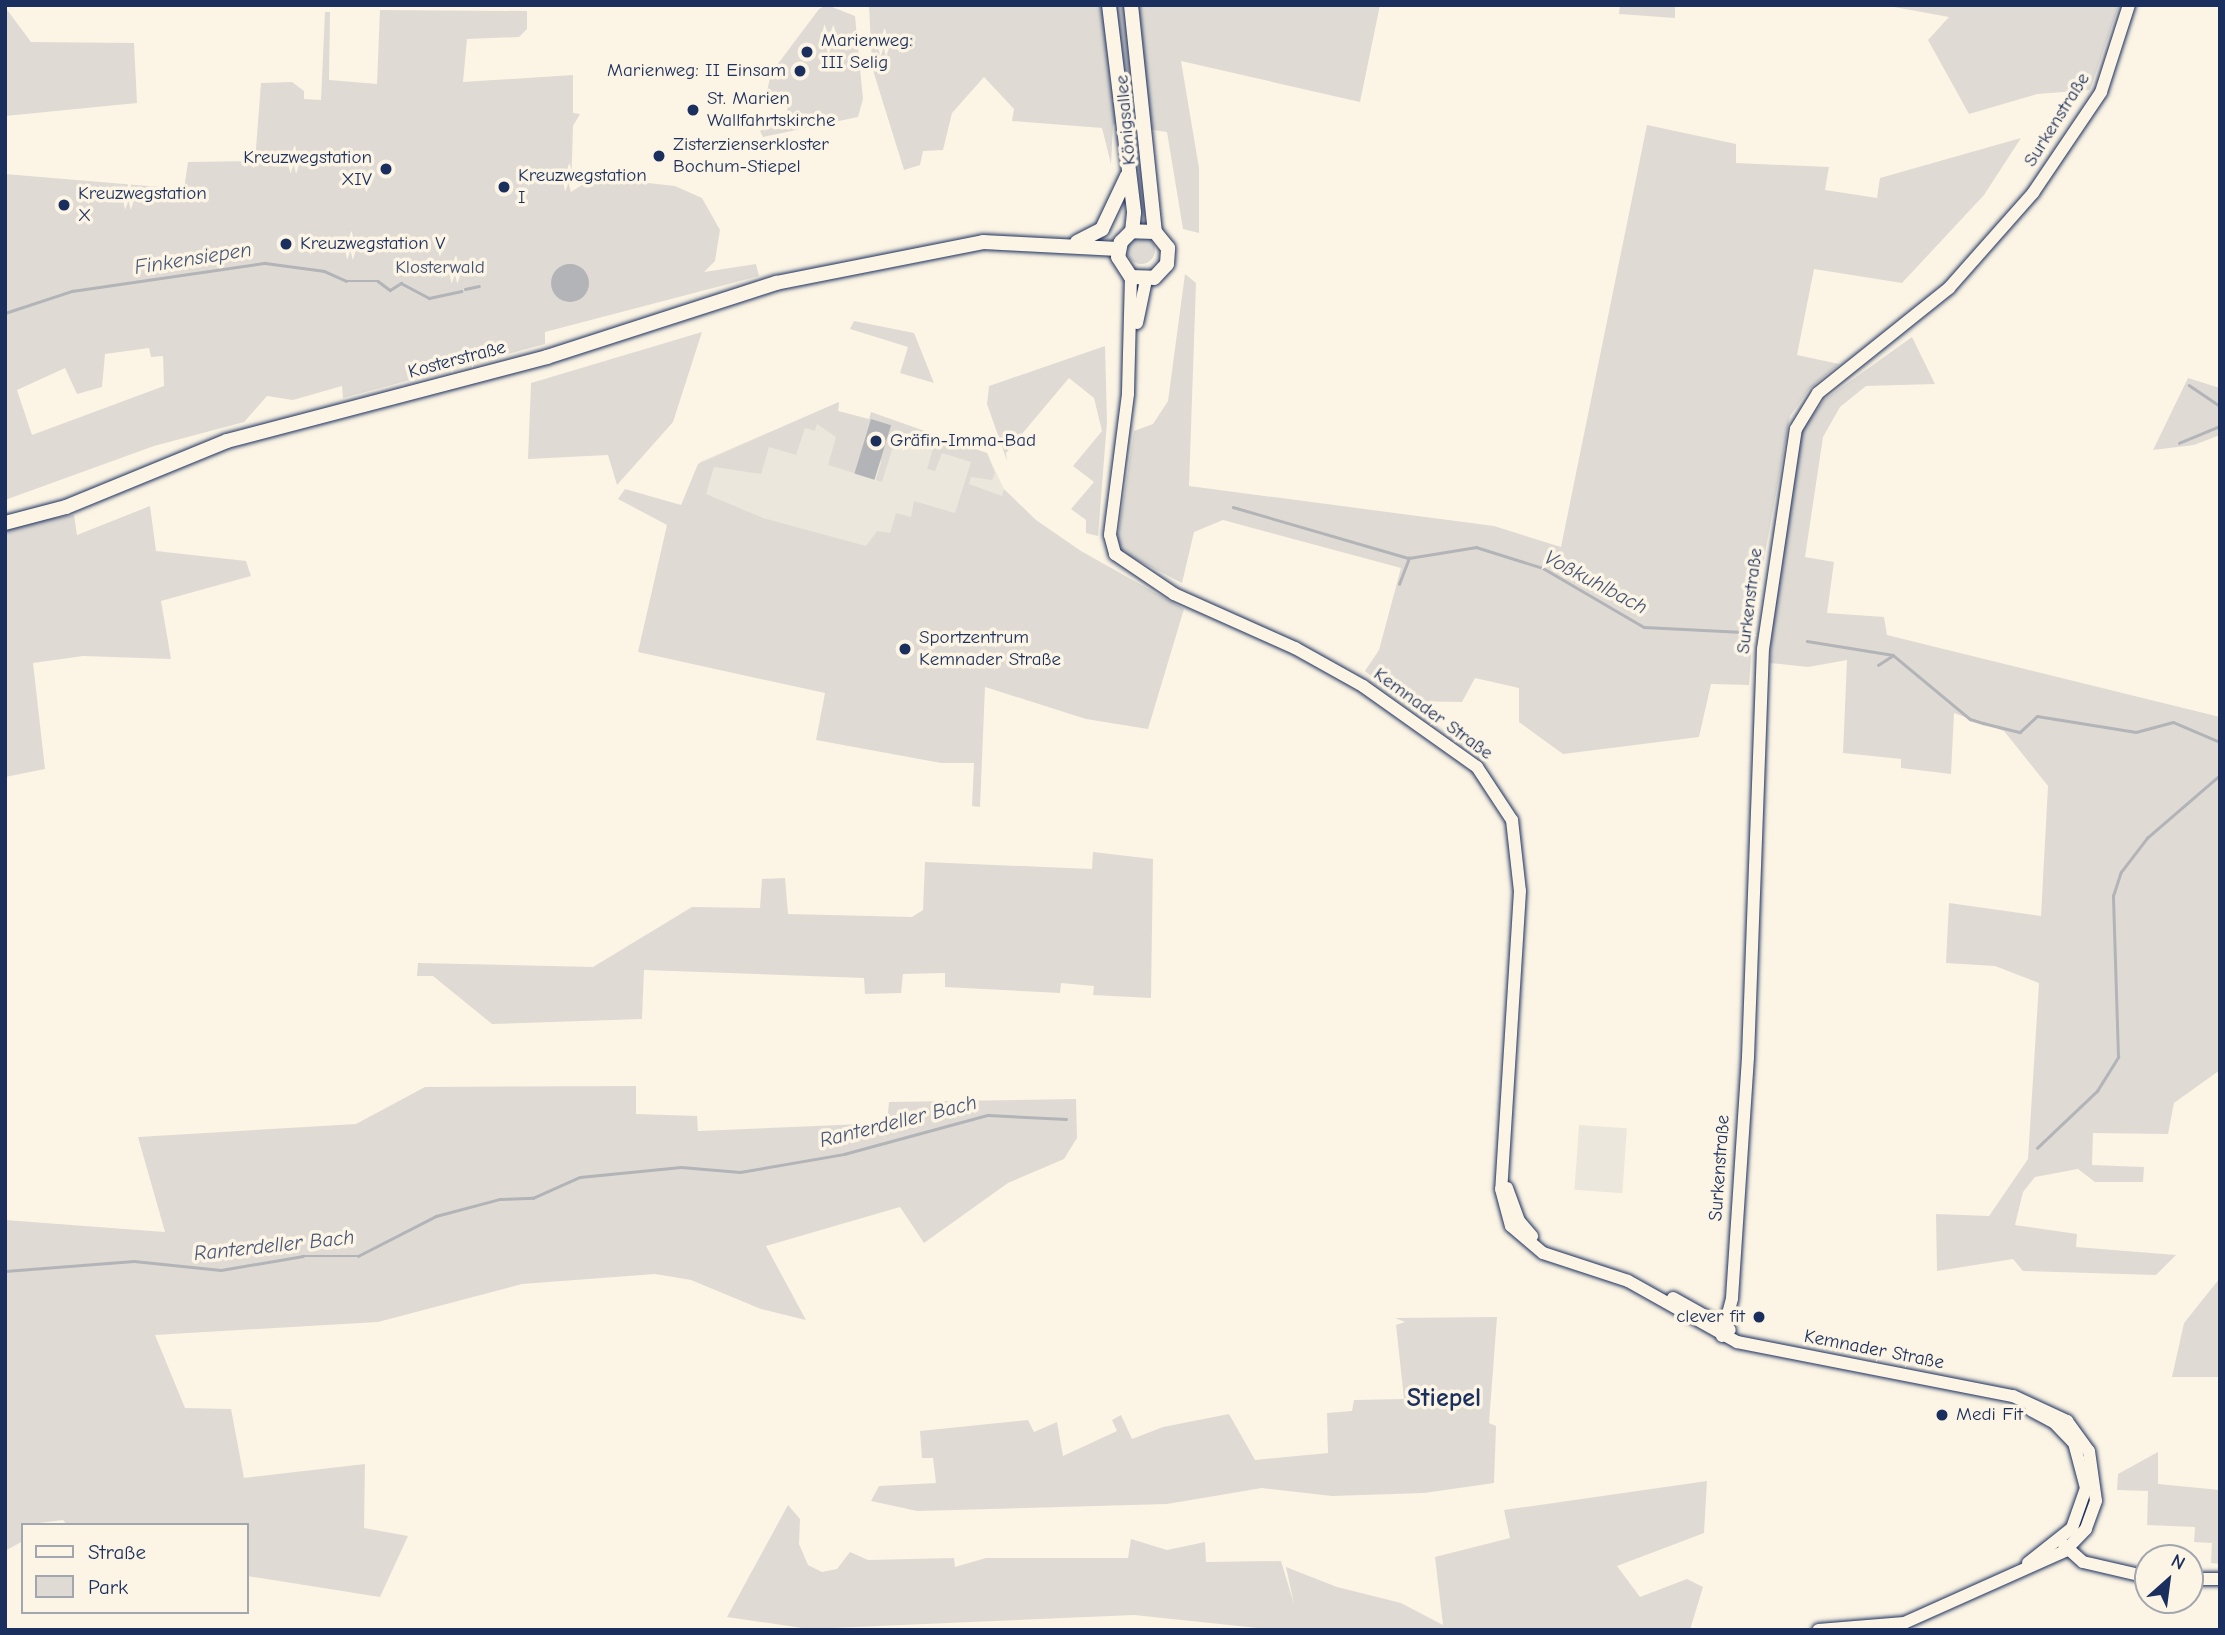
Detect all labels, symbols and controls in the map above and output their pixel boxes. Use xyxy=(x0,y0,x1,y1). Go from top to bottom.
place label: Marienweg: III Selig xyxy=(821,30,913,74)
marker: Marienweg: III Selig xyxy=(799,44,815,60)
place label: Marienweg: II Einsam xyxy=(607,60,786,82)
marker: Marienweg: II Einsam xyxy=(792,63,808,79)
street label: Surkenstraße xyxy=(2019,69,2095,171)
street label: Königsallee xyxy=(1111,74,1141,166)
place label: St. Marien Wallfahrtskirche xyxy=(707,88,835,132)
marker: St. Marien Wallfahrtskirche xyxy=(685,102,701,118)
place label: Zisterzienserkloster Bochum-Stiepel xyxy=(673,134,829,178)
place label: Kreuzwegstation XIV xyxy=(243,147,372,191)
marker: Zisterzienserkloster Bochum-Stiepel xyxy=(651,148,667,164)
marker: Kreuzwegstation XIV xyxy=(378,161,394,177)
place label: Kreuzwegstation I xyxy=(518,165,647,209)
marker: Kreuzwegstation I xyxy=(496,179,512,195)
place label: Kreuzwegstation X xyxy=(78,183,207,227)
marker: Kreuzwegstation X xyxy=(56,197,72,213)
place label: Kreuzwegstation V xyxy=(300,233,445,255)
water label: Finkensiepen xyxy=(133,236,253,280)
marker: Kreuzwegstation V xyxy=(278,236,294,252)
park label: Klosterwald xyxy=(395,257,485,279)
street label: Kosterstraße xyxy=(406,336,508,384)
place label: Gräfin-Imma-Bad xyxy=(890,430,1036,452)
marker: Gräfin-Imma-Bad xyxy=(868,433,884,449)
water label: Voßkuhlbach xyxy=(1540,544,1652,620)
street label: Surkenstraße xyxy=(1732,547,1768,655)
place label: Sportzentrum Kemnader Straße xyxy=(919,627,1061,671)
marker: Sportzentrum Kemnader Straße xyxy=(897,641,913,657)
street label: Kemnader Straße xyxy=(1369,663,1497,765)
water label: Ranterdeller Bach xyxy=(817,1089,979,1153)
street label: Surkenstraße xyxy=(1705,1114,1735,1222)
water label: Ranterdeller Bach xyxy=(192,1224,356,1266)
place label: clever fit xyxy=(1676,1306,1745,1328)
marker: clever fit xyxy=(1751,1309,1767,1325)
street label: Kemnader Straße xyxy=(1802,1325,1946,1375)
district label: Stiepel xyxy=(1407,1383,1481,1415)
place label: Medi Fit xyxy=(1956,1404,2023,1426)
marker: Medi Fit xyxy=(1934,1407,1950,1423)
legend xyxy=(21,1523,248,1614)
text: Straße xyxy=(88,1540,146,1564)
north arrow xyxy=(2134,1544,2204,1614)
text: N xyxy=(2167,1550,2189,1575)
text: Park xyxy=(88,1575,128,1599)

